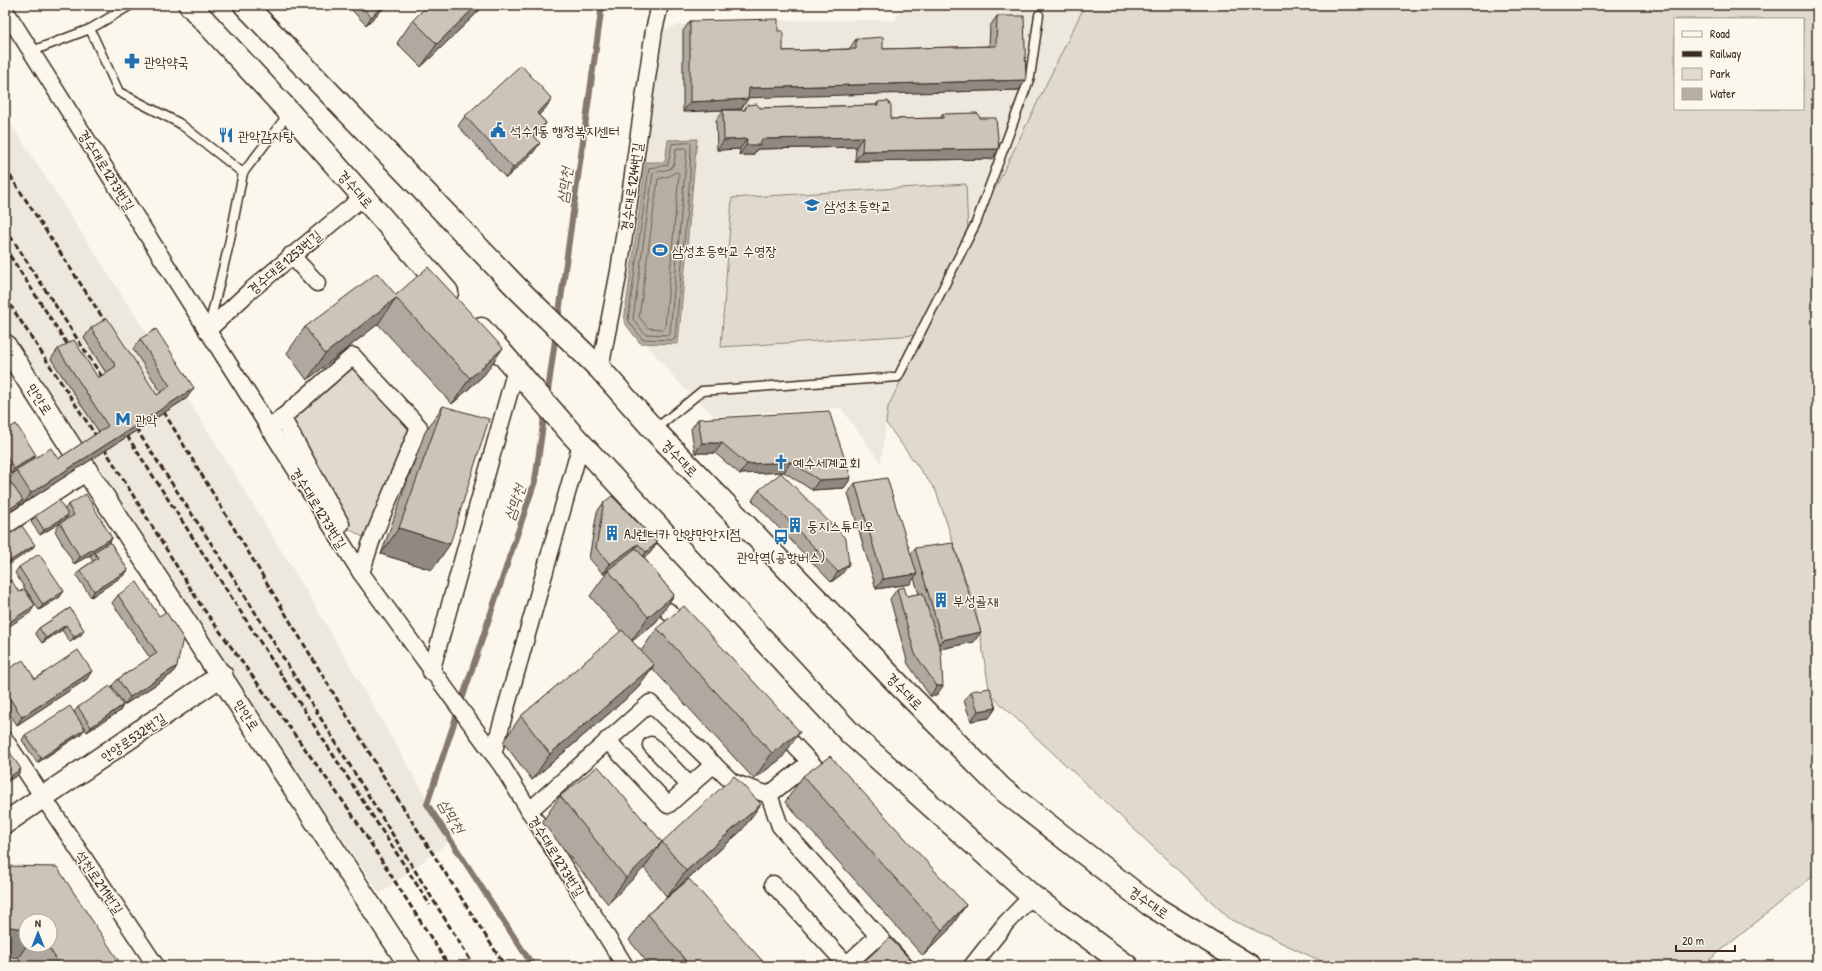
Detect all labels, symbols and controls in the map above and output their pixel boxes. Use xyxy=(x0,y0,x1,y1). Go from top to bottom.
legend xyxy=(1674,18,1804,110)
text: Road xyxy=(1710,25,1730,42)
text: Railway xyxy=(1710,45,1741,62)
pharmacy icon: 관악약국 xyxy=(123,52,141,70)
place label: 관악약국 xyxy=(144,52,189,71)
text: Park xyxy=(1710,65,1730,82)
text: Water xyxy=(1710,85,1736,102)
public building icon: 석수1동 행정복지센터 xyxy=(489,121,507,139)
place label: 석수1동 행정복지센터 xyxy=(510,121,620,140)
street label: 경수대로1273번길 xyxy=(74,126,140,215)
restaurant icon: 관악감자탕 xyxy=(217,126,235,144)
place label: 관악감자탕 xyxy=(238,126,295,145)
street label: 경수대로1244번길 xyxy=(615,141,647,233)
water label: 삼막천 xyxy=(551,164,577,204)
street label: 경수대로 xyxy=(334,166,378,212)
school or university icon: 삼성초등학교 xyxy=(803,196,821,214)
place label: 삼성초등학교 xyxy=(824,196,892,215)
street label: 경수대로1253번길 xyxy=(243,225,326,299)
sports icon: 삼성초등학교 수영장 xyxy=(651,241,669,259)
place label: 삼성초등학교 수영장 xyxy=(672,241,777,260)
street label: 만안로 xyxy=(23,380,57,418)
metro station icon: 관악 xyxy=(114,410,132,428)
place label: 관악 xyxy=(135,410,158,429)
street label: 경수대로 xyxy=(658,435,702,481)
church icon: 예수세계교회 xyxy=(772,453,790,471)
place label: 예수세계교회 xyxy=(793,453,861,472)
street label: 경수대로1273번길 xyxy=(286,464,352,553)
water label: 삼막천 xyxy=(498,480,530,523)
building icon: 둥지스튜디오 xyxy=(786,516,804,534)
place label: 둥지스튜디오 xyxy=(807,516,875,535)
building icon: AJ렌터카 안양만안지점 xyxy=(603,524,621,542)
place label: AJ렌터카 안양만안지점 xyxy=(624,524,741,543)
bus stop icon: 관악역(공항버스) xyxy=(772,528,790,546)
place label: 관악역(공항버스) xyxy=(737,547,825,566)
building icon: 부성골재 xyxy=(932,591,950,609)
place label: 부성골재 xyxy=(953,591,998,610)
street label: 경수대로 xyxy=(883,668,927,714)
street label: 만안로 xyxy=(230,696,264,734)
street label: 안양로532번길 xyxy=(97,708,170,766)
water label: 삼막천 xyxy=(434,795,471,839)
street label: 경수대로1273번길 xyxy=(524,812,590,901)
street label: 석천로211번길 xyxy=(72,846,129,918)
street label: 경수대로 xyxy=(1125,881,1173,923)
north arrow xyxy=(18,913,58,953)
text: N xyxy=(35,916,41,930)
scale bar xyxy=(1676,927,1735,953)
text: 20 m xyxy=(1682,932,1704,949)

